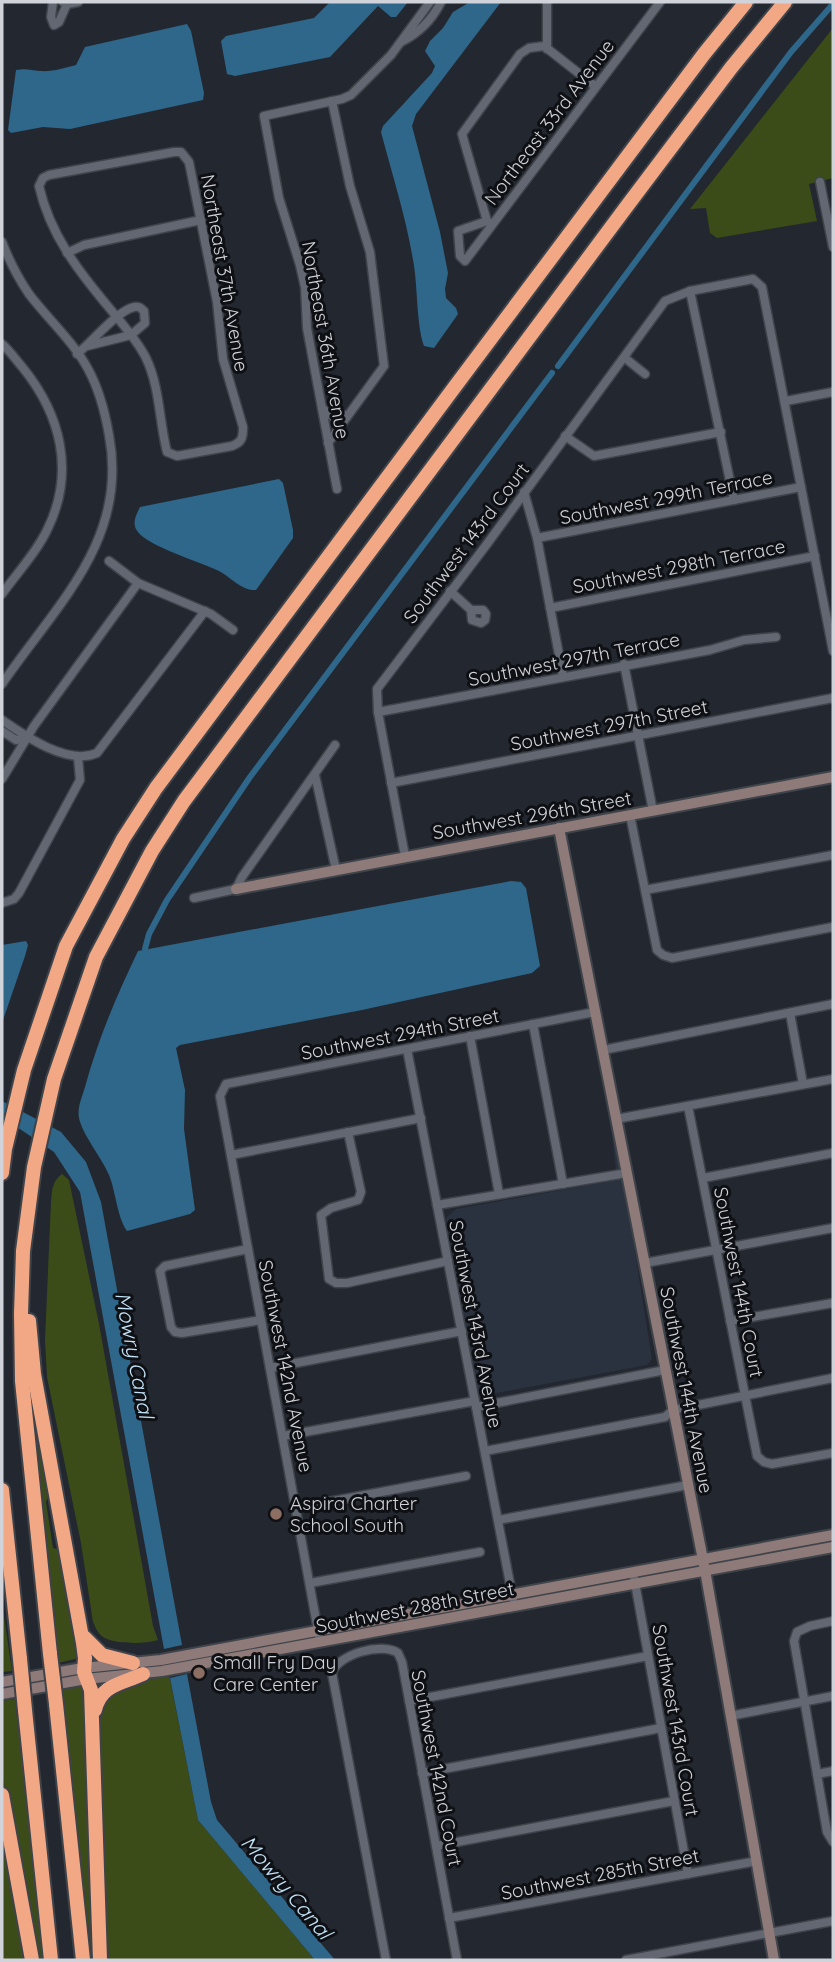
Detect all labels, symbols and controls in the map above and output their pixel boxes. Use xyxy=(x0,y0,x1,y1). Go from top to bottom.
street label: Northeast 33rd Avenue xyxy=(479,34,619,210)
street label: Northeast 37th Avenue xyxy=(196,173,254,373)
street label: Northeast 36th Avenue xyxy=(297,239,355,441)
street label: Southwest 143rd Court xyxy=(398,458,534,628)
street label: Southwest 299th Terrace xyxy=(558,465,774,529)
street label: Southwest 298th Terrace xyxy=(571,534,787,598)
street label: Southwest 297th Terrace xyxy=(466,627,682,691)
street label: Southwest 297th Street xyxy=(508,694,710,756)
street label: Southwest 296th Street xyxy=(431,786,633,844)
street label: Southwest 294th Street xyxy=(299,1003,501,1065)
street label: Southwest 144th Court xyxy=(709,1185,769,1379)
street label: Southwest 143rd Avenue xyxy=(444,1218,508,1430)
street label: Southwest 142nd Avenue xyxy=(254,1258,318,1474)
street label: Southwest 144th Avenue xyxy=(655,1285,719,1495)
water label: Mowry Canal xyxy=(110,1290,160,1422)
place label: Aspira Charter School South xyxy=(290,1491,418,1537)
marker: Aspira Charter School South xyxy=(268,1506,284,1522)
street label: Southwest 288th Street xyxy=(314,1576,516,1638)
street label: Southwest 143rd Court xyxy=(647,1622,705,1818)
place label: Small Fry Day Care Center xyxy=(213,1650,336,1696)
marker: Small Fry Day Care Center xyxy=(191,1665,207,1681)
street label: Southwest 142nd Court xyxy=(406,1668,468,1868)
water label: Mowry Canal xyxy=(236,1830,339,1946)
street label: Southwest 285th Street xyxy=(499,1843,701,1905)

